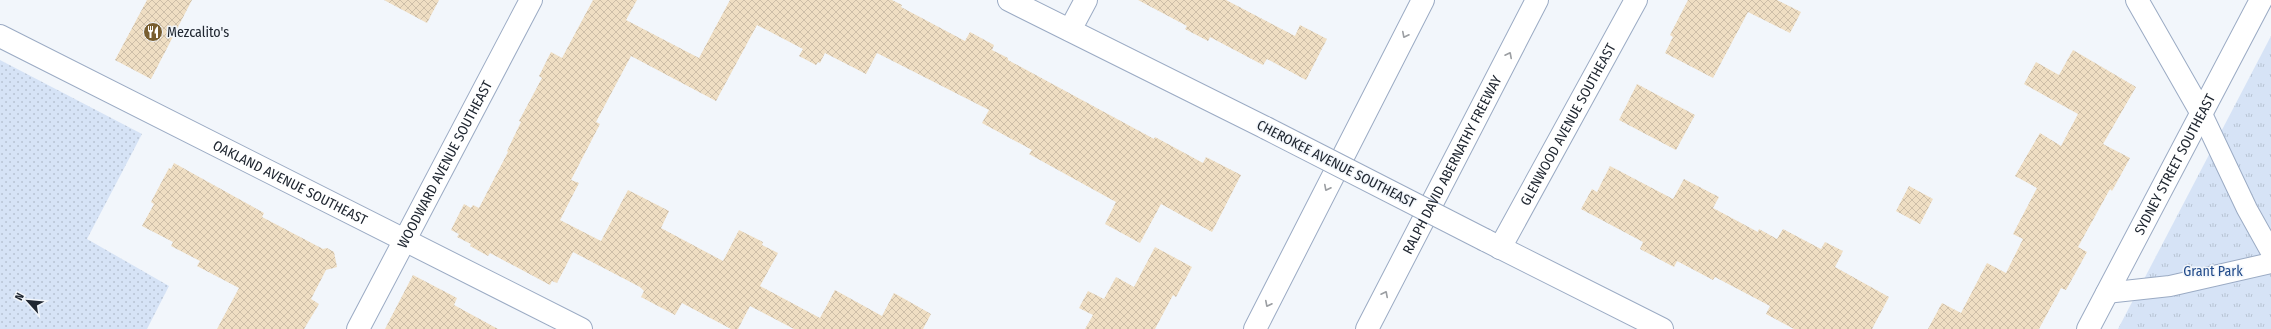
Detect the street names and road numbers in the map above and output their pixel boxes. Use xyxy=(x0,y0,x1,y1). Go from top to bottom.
street label: GLENWOOD AVENUE SOUTHEAST xyxy=(1516,40,1619,208)
street label: RALPH DAVID ABERNATHY FREEWAY xyxy=(1399,73,1505,257)
street label: WOODWARD AVENUE SOUTHEAST xyxy=(394,77,496,251)
street label: SYDNEY STREET SOUTHEAST xyxy=(2131,91,2219,238)
street label: CHEROKEE AVENUE SOUTHEAST xyxy=(1254,117,1419,212)
street label: OAKLAND AVENUE SOUTHEAST xyxy=(210,136,371,229)

